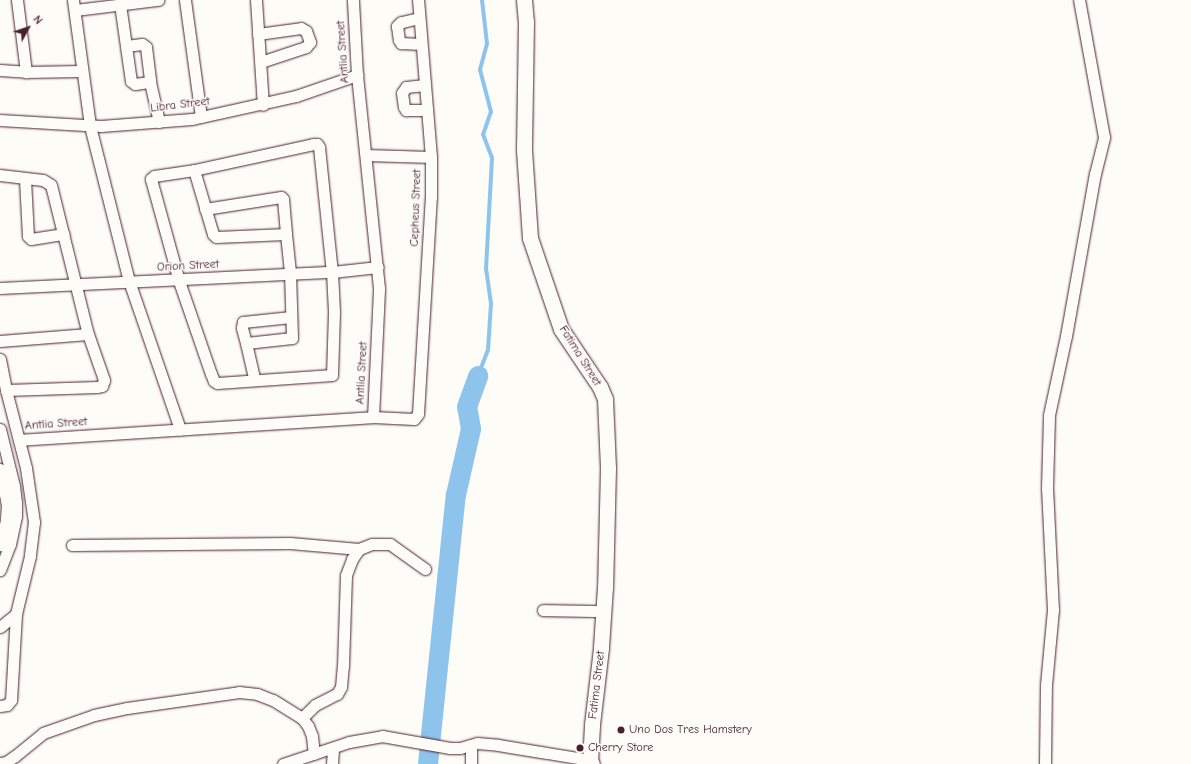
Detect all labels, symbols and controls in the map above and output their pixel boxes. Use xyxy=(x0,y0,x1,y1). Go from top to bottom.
north arrow xyxy=(8,8,48,48)
text: N xyxy=(30,13,45,27)
street label: Antlia Street xyxy=(334,20,352,84)
street label: Libra Street xyxy=(149,94,211,116)
street label: Cepheus Street xyxy=(407,169,425,247)
street label: Orion Street xyxy=(157,257,219,275)
street label: Fatima Street xyxy=(556,323,604,389)
street label: Antlia Street xyxy=(353,341,371,405)
street label: Antlia Street xyxy=(24,415,88,433)
street label: Fatima Street xyxy=(586,650,608,720)
place label: Uno Dos Tres Hamstery xyxy=(629,723,752,737)
marker: Uno Dos Tres Hamstery xyxy=(616,725,626,735)
place label: Cherry Store xyxy=(588,741,653,755)
marker: Cherry Store xyxy=(575,743,585,753)

